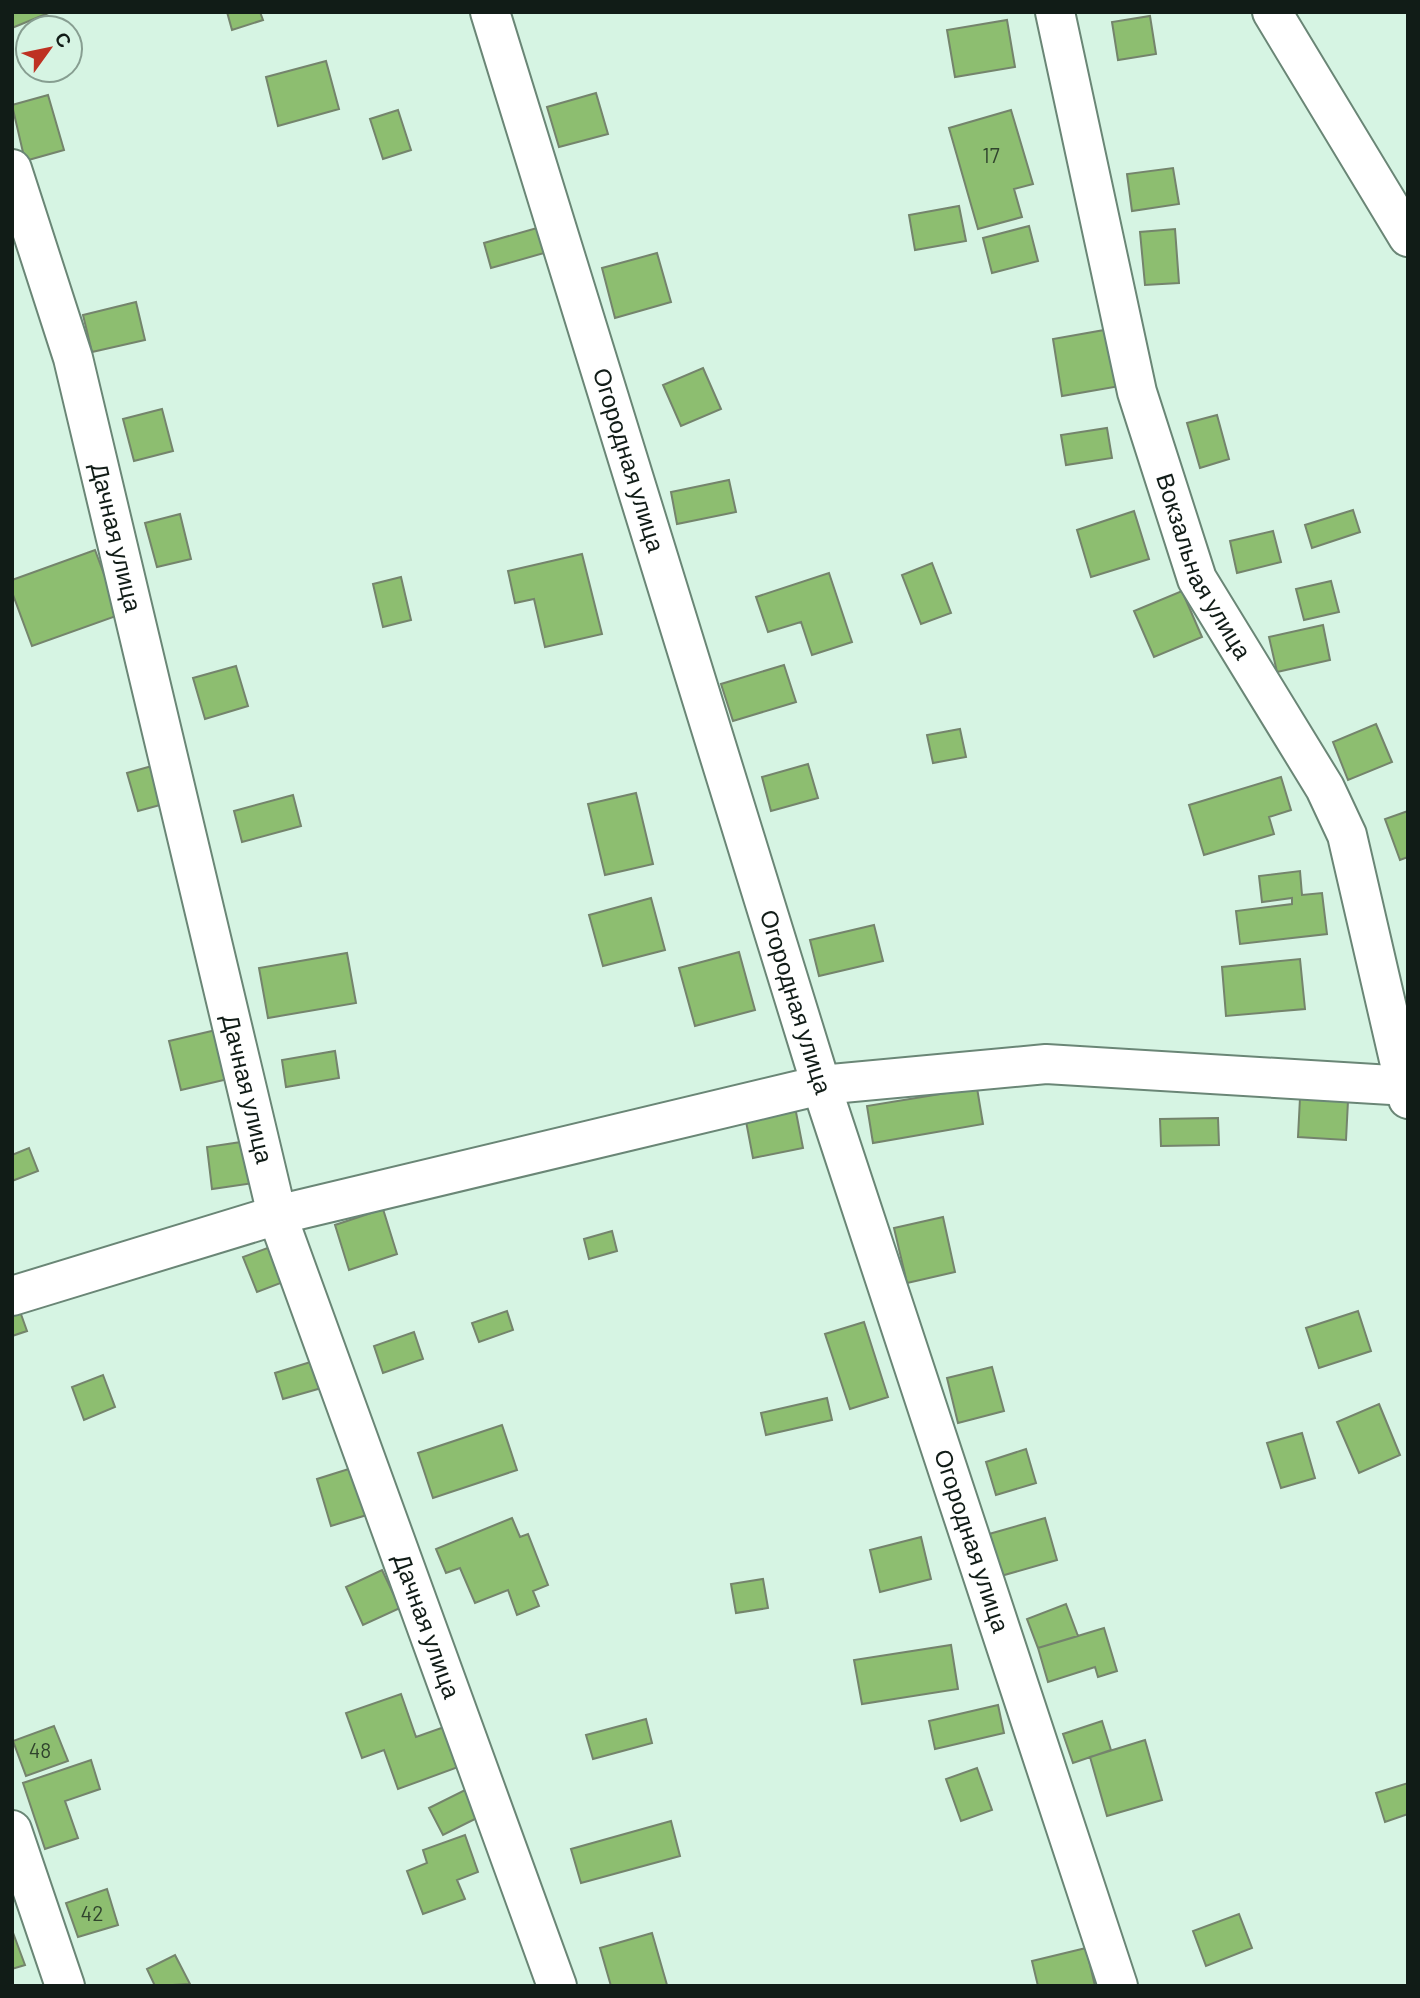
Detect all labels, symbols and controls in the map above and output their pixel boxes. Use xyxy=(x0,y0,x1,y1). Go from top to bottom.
north arrow xyxy=(14,14,84,84)
text: С xyxy=(50,27,77,52)
house number: 17 xyxy=(982,142,1000,167)
street label: Огородная улица xyxy=(588,364,672,556)
street label: Дачная улица xyxy=(85,460,149,615)
street label: Вокзальная улица xyxy=(1151,469,1259,664)
street label: Огородная улица xyxy=(755,906,839,1098)
street label: Дачная улица xyxy=(217,1011,280,1167)
street label: Огородная улица xyxy=(929,1445,1017,1636)
street label: Дачная улица xyxy=(388,1549,468,1703)
house number: 48 xyxy=(29,1737,51,1762)
house number: 42 xyxy=(81,1900,103,1925)

